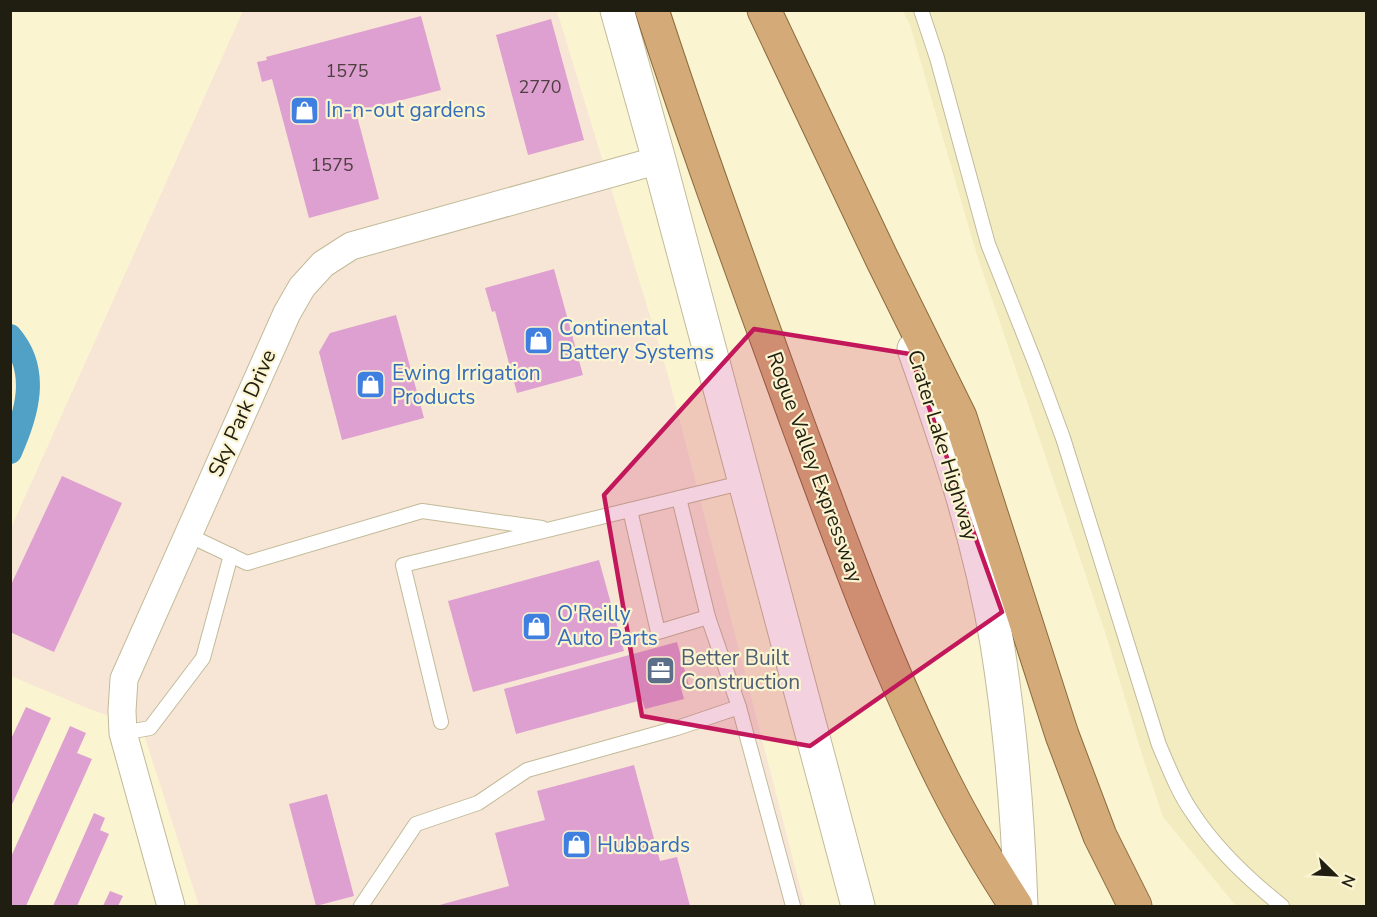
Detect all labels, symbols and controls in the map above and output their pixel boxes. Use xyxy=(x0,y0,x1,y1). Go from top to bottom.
house number: 1575 xyxy=(325,59,369,83)
house number: 2770 xyxy=(518,75,562,99)
shop icon: In-n-out gardens xyxy=(289,94,321,126)
place label: In-n-out gardens xyxy=(326,96,486,124)
house number: 1575 xyxy=(310,153,354,177)
place label: Continental Battery Systems xyxy=(559,314,714,366)
shop icon: Continental Battery Systems xyxy=(522,324,554,356)
street label: Sky Park Drive xyxy=(201,345,283,481)
street label: Crater Lake Highway xyxy=(901,346,985,544)
street label: Rogue Valley Expressway xyxy=(760,348,870,586)
place label: Ewing Irrigation Products xyxy=(392,359,541,411)
shop icon: Ewing Irrigation Products xyxy=(355,369,387,401)
place label: O'Reilly Auto Parts xyxy=(557,600,658,652)
shop icon: O'Reilly Auto Parts xyxy=(520,610,552,642)
place label: Better Built Construction xyxy=(681,644,800,696)
office icon: Better Built Construction xyxy=(644,654,676,686)
shop icon: Hubbards xyxy=(560,829,592,861)
place label: Hubbards xyxy=(597,831,690,859)
north arrow xyxy=(1305,845,1365,905)
text: N xyxy=(1335,871,1360,891)

